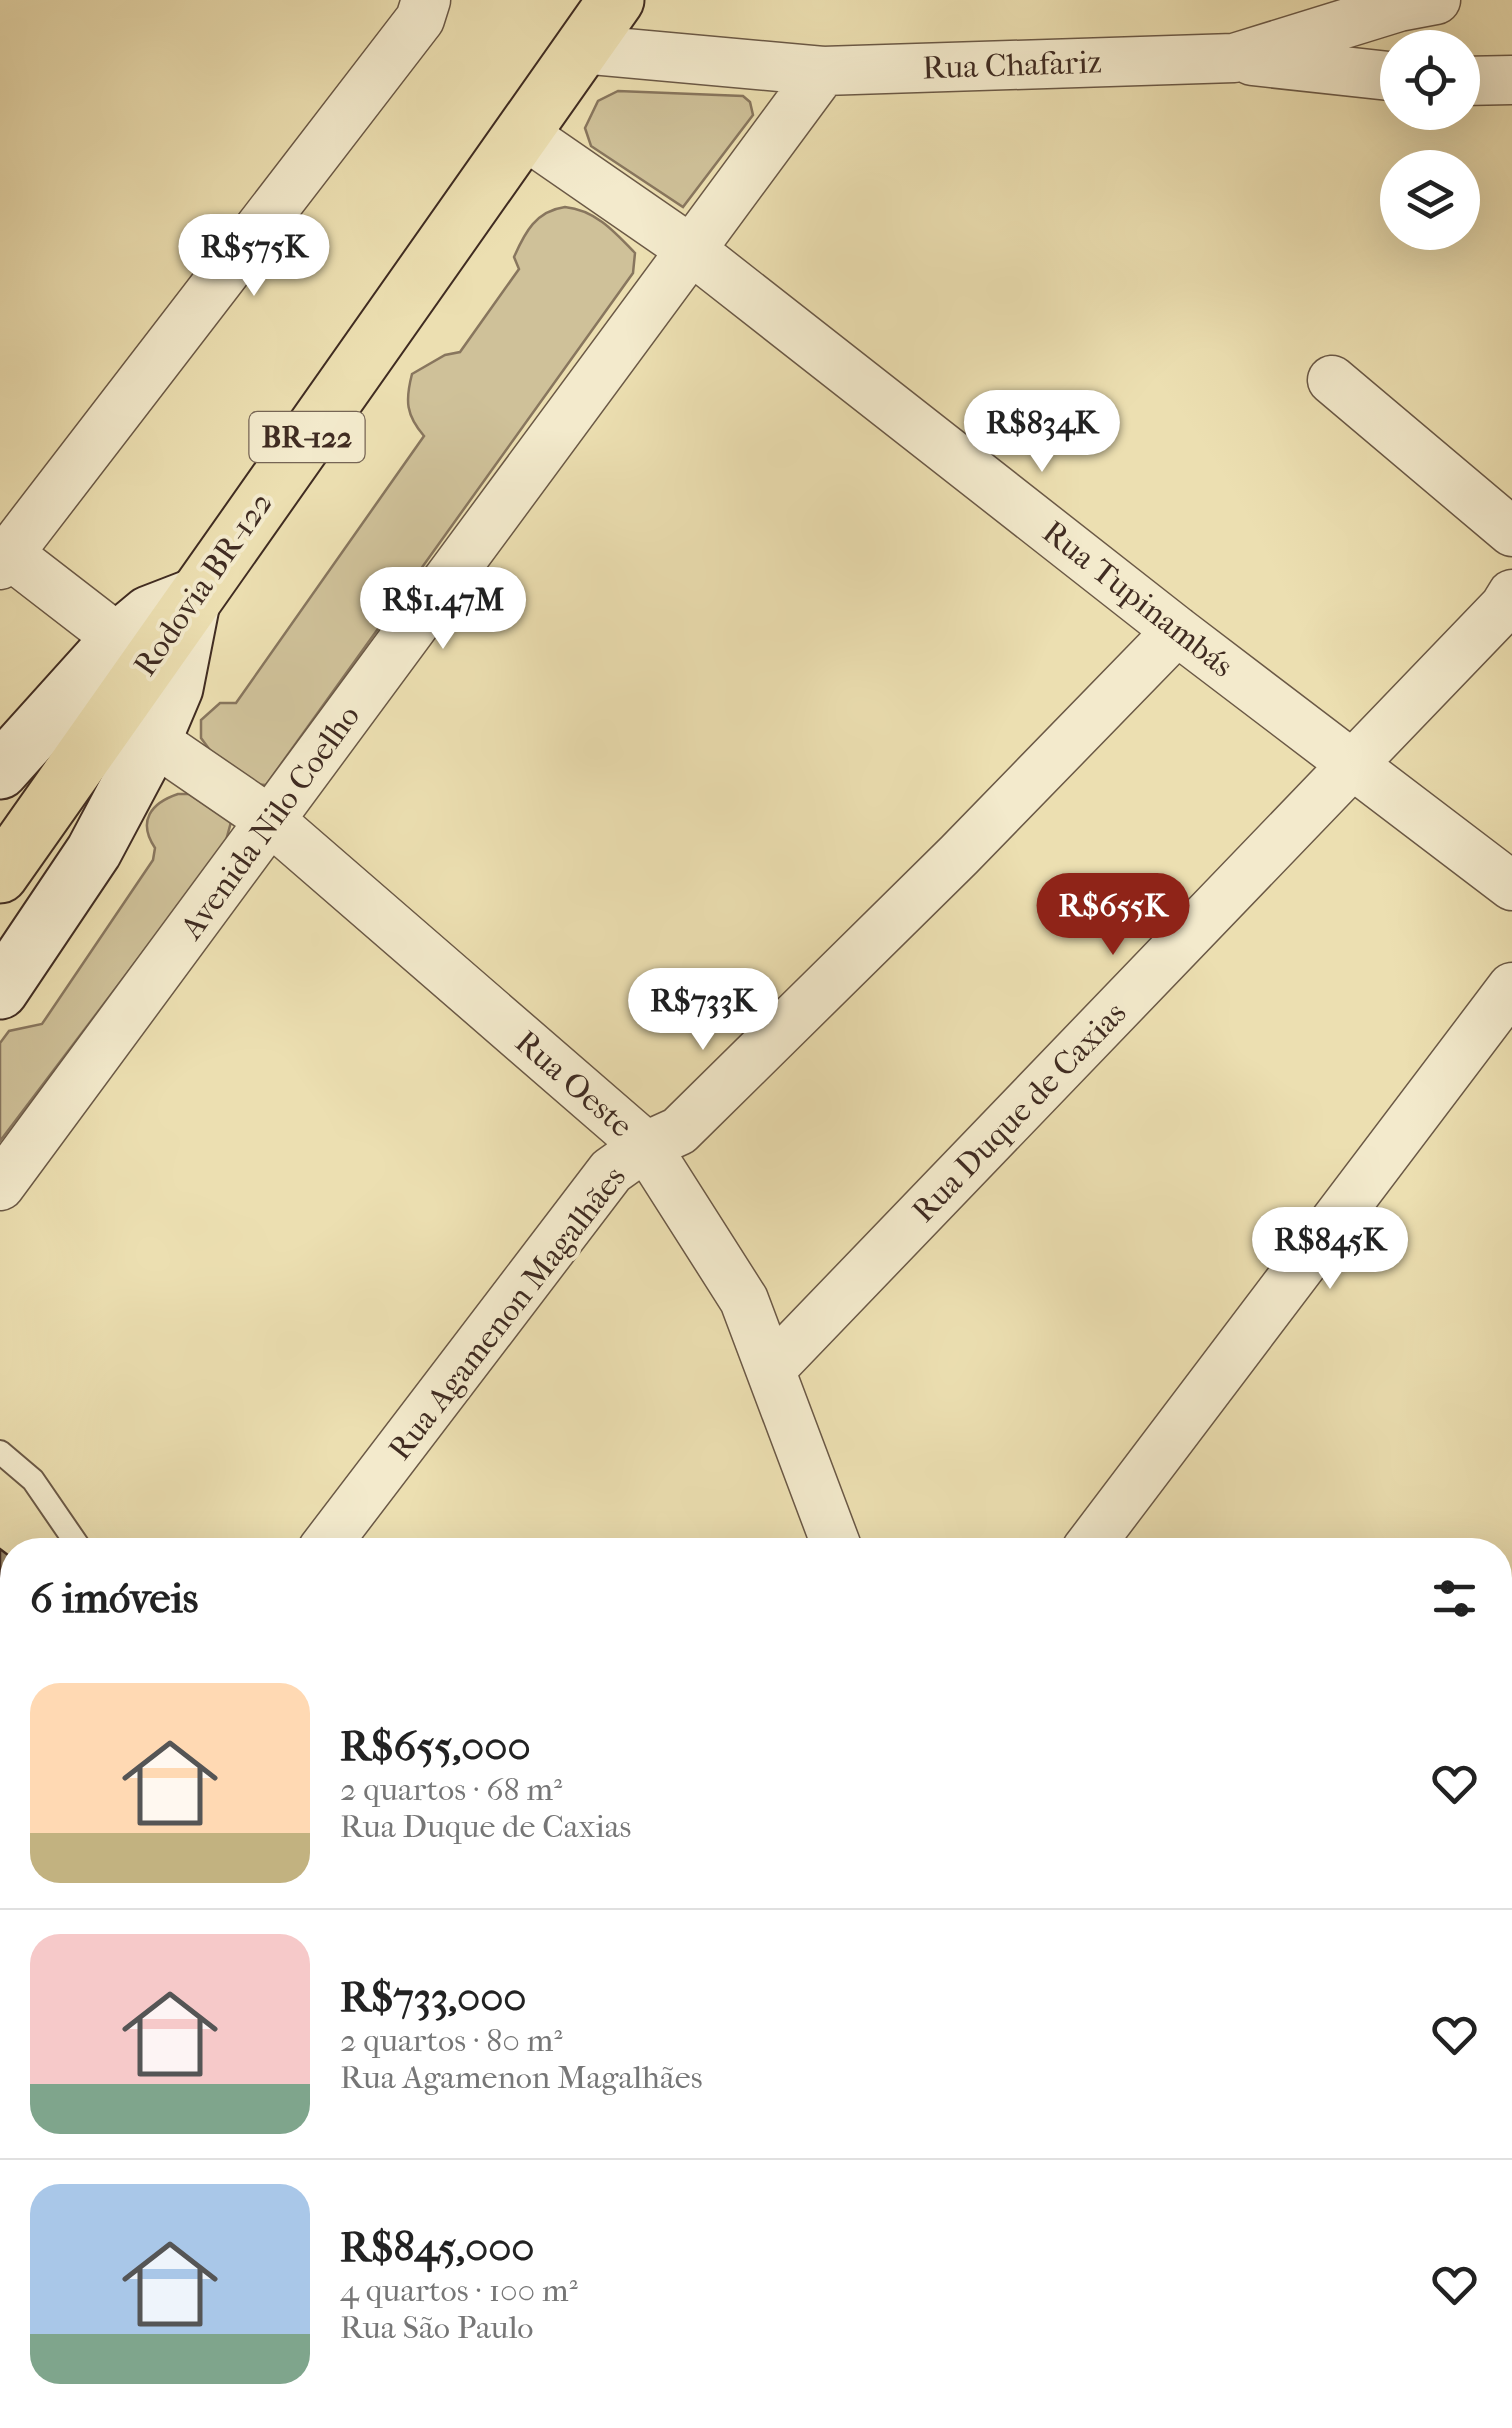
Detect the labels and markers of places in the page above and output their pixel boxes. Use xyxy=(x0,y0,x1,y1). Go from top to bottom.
pin: R$575K xyxy=(173,214,335,299)
pin: R$834K xyxy=(961,390,1123,475)
pin: R$1.47M xyxy=(351,567,535,652)
pin: R$655K xyxy=(1032,873,1194,958)
pin: R$733K xyxy=(622,968,784,1053)
pin: R$845K xyxy=(1249,1207,1411,1292)

